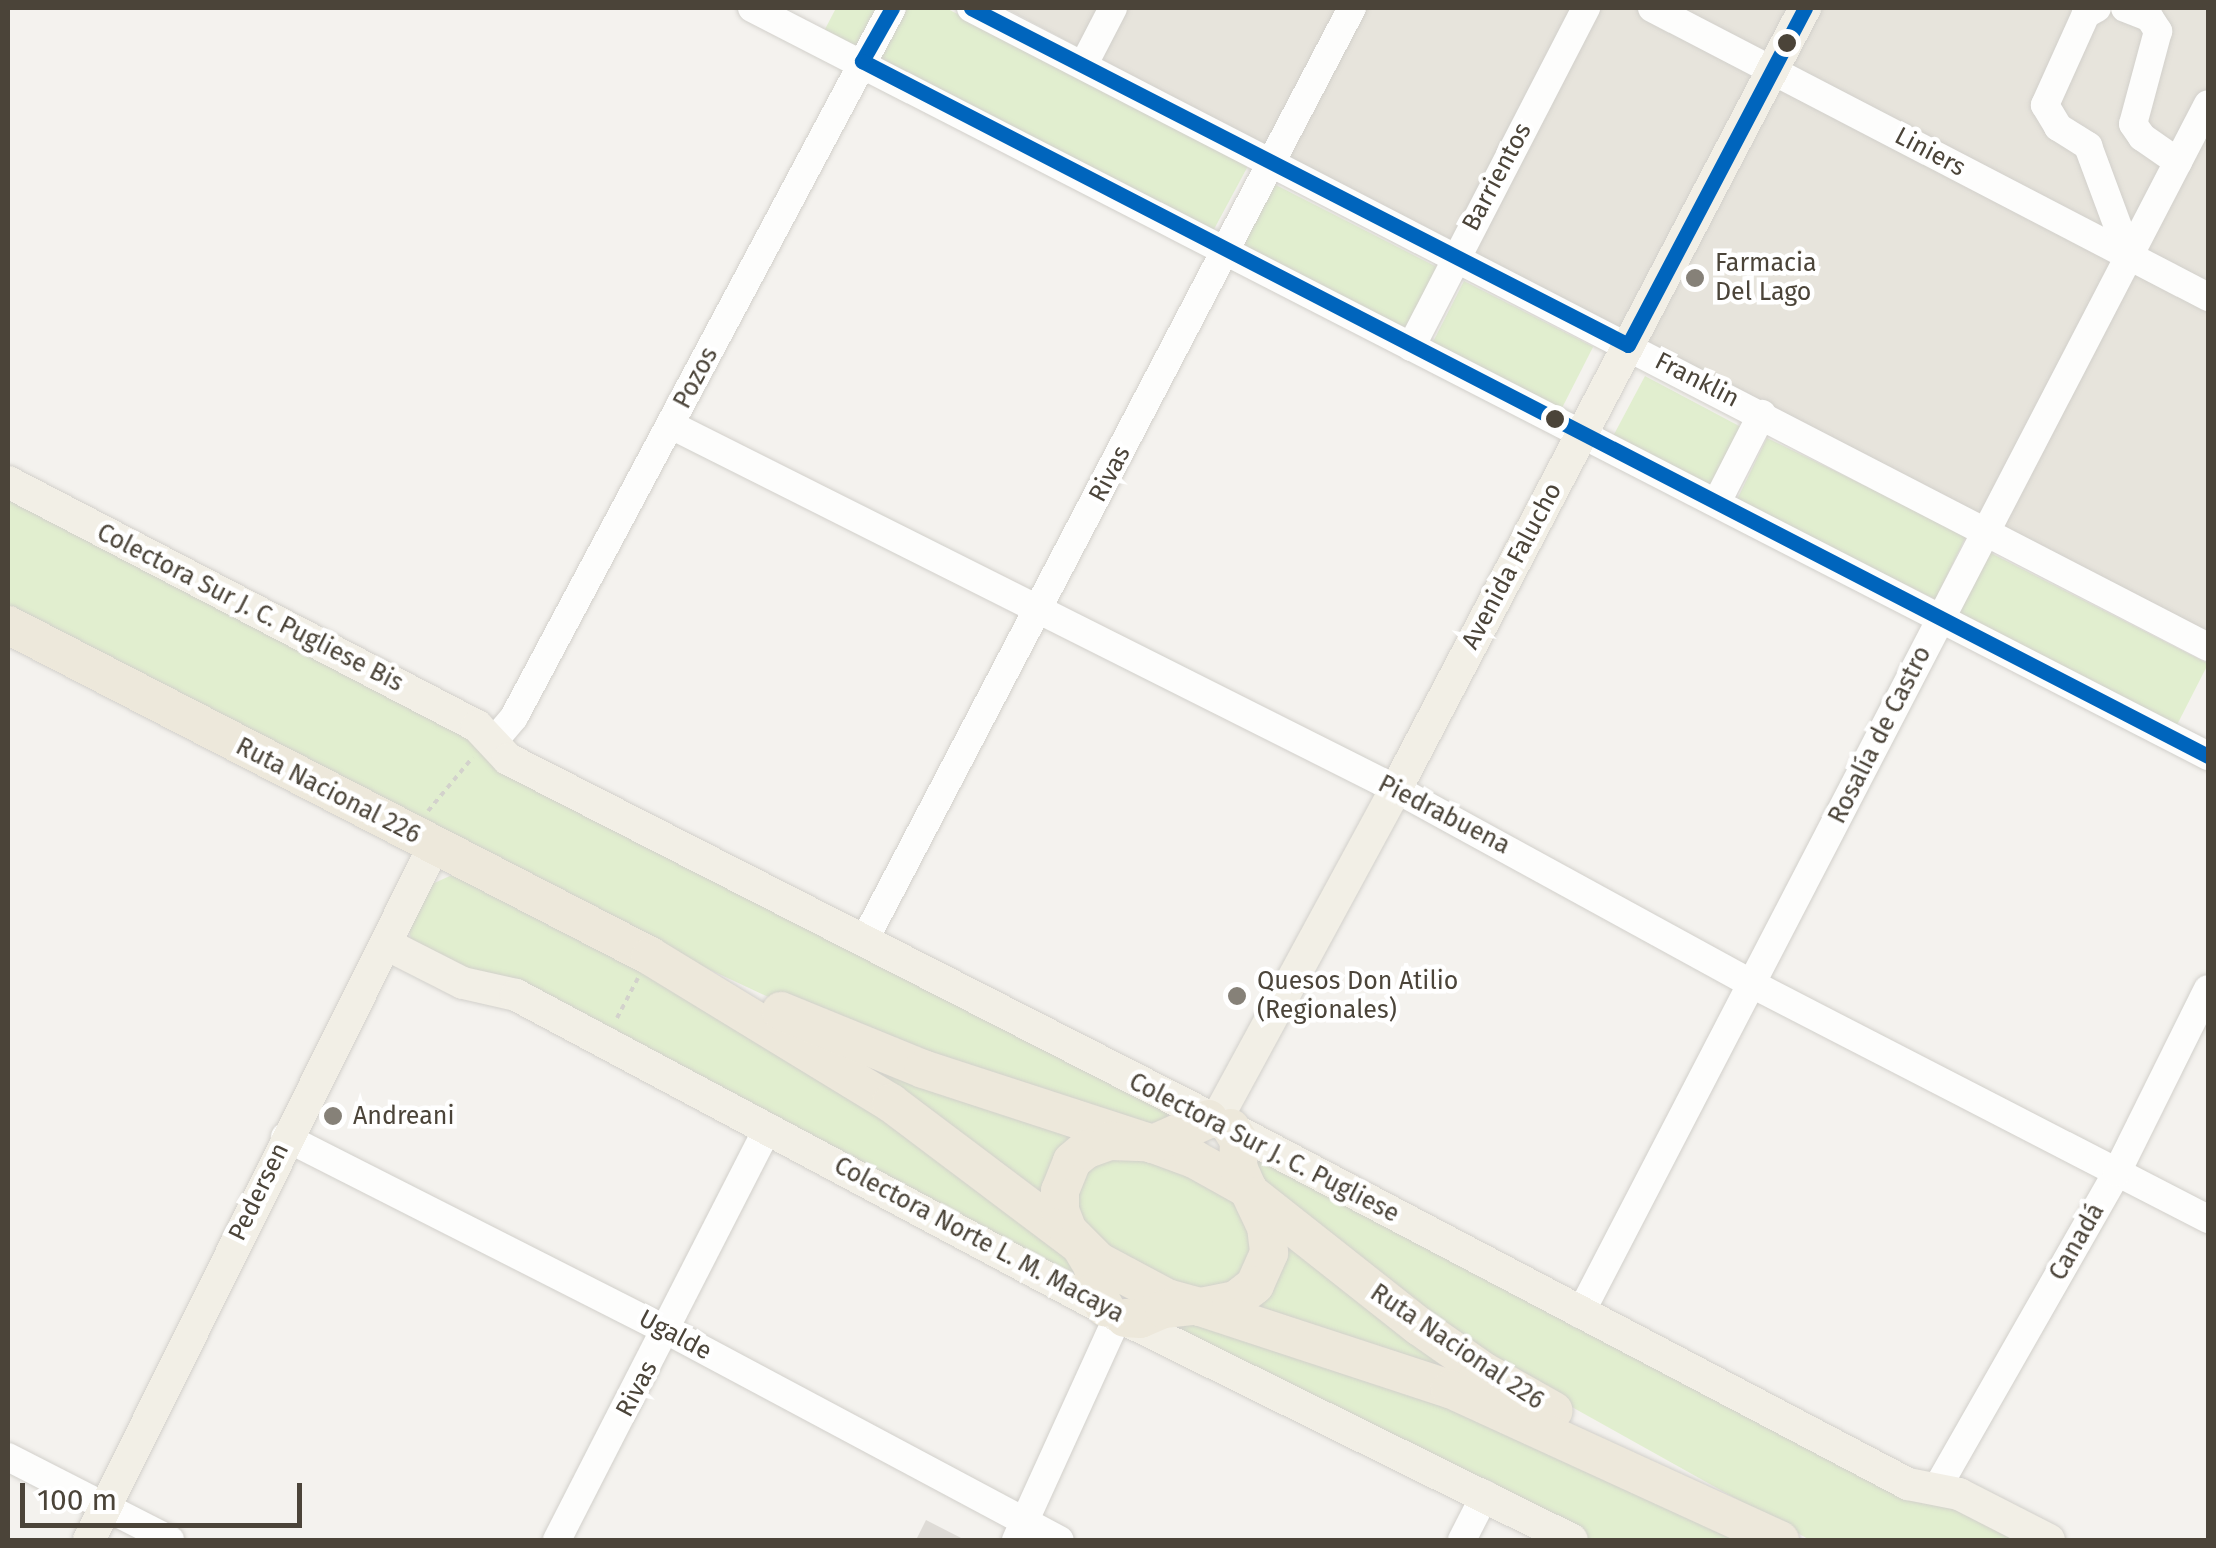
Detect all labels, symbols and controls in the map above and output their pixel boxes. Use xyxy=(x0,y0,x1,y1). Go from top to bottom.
unlabelled marker xyxy=(1777,33,1797,53)
street label: Barrientos xyxy=(1456,118,1538,236)
street label: Liniers xyxy=(1890,121,1970,183)
place label: Farmacia Del Lago xyxy=(1715,249,1817,308)
marker: Farmacia Del Lago xyxy=(1684,267,1706,289)
street label: Pozos xyxy=(667,342,725,414)
street label: Franklin xyxy=(1650,346,1744,414)
unlabelled marker xyxy=(1545,409,1565,429)
street label: Rivas xyxy=(1083,441,1137,507)
street label: Avenida Falucho xyxy=(1456,478,1568,654)
street label: Colectora Sur J. C. Pugliese Bis xyxy=(92,518,408,698)
street label: Rosalía de Castro xyxy=(1822,641,1938,829)
street label: Ruta Nacional 226 xyxy=(231,732,425,850)
street label: Piedrabuena xyxy=(1373,769,1515,861)
place label: Quesos Don Atilio (Regionales) xyxy=(1257,967,1458,1026)
marker: Quesos Don Atilio (Regionales) xyxy=(1226,985,1248,1007)
street label: Colectora Sur J. C. Pugliese xyxy=(1124,1067,1404,1229)
place label: Andreani xyxy=(353,1101,454,1131)
marker: Andreani xyxy=(322,1105,344,1127)
street label: Pedersen xyxy=(222,1138,296,1246)
street label: Colectora Norte L. M. Macaya xyxy=(829,1151,1129,1329)
street label: Canadá xyxy=(2043,1198,2111,1286)
street label: Ruta Nacional 226 xyxy=(1364,1278,1550,1416)
street label: Ugalde xyxy=(633,1303,717,1367)
street label: Rivas xyxy=(610,1356,664,1422)
scale bar xyxy=(25,1463,308,1525)
text: 100 m xyxy=(37,1482,117,1518)

